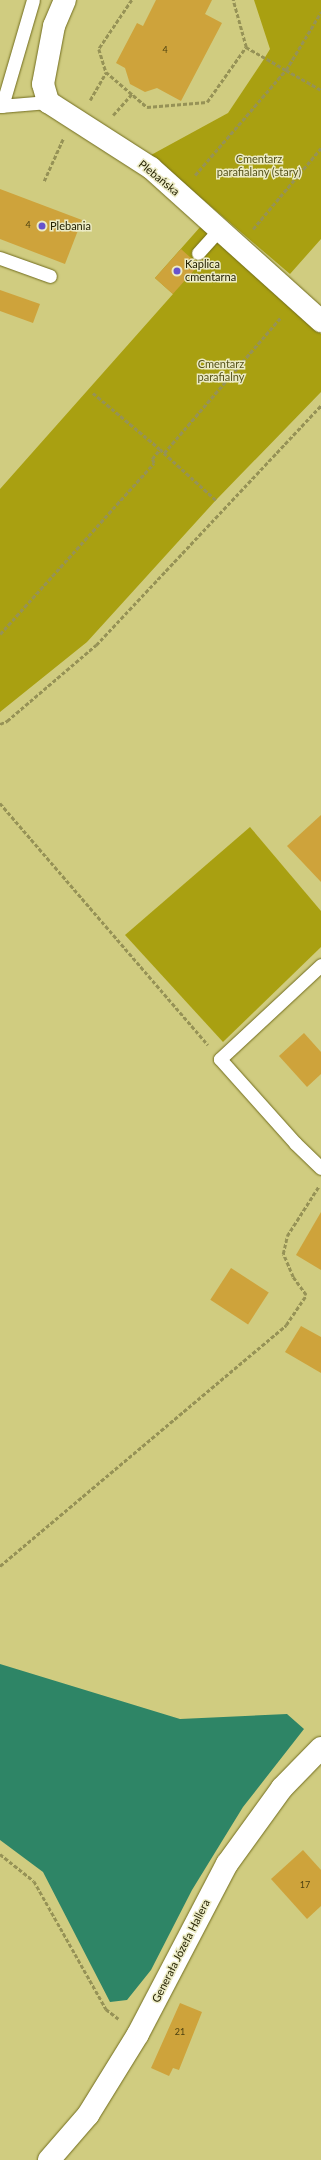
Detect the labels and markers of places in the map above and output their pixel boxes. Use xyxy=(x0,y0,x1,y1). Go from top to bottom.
place label: Plebania xyxy=(50,219,91,233)
marker: Plebania xyxy=(37,221,47,231)
place label: Kaplica cmentarna xyxy=(185,258,236,284)
marker: Kaplica cmentarna xyxy=(172,266,182,276)

